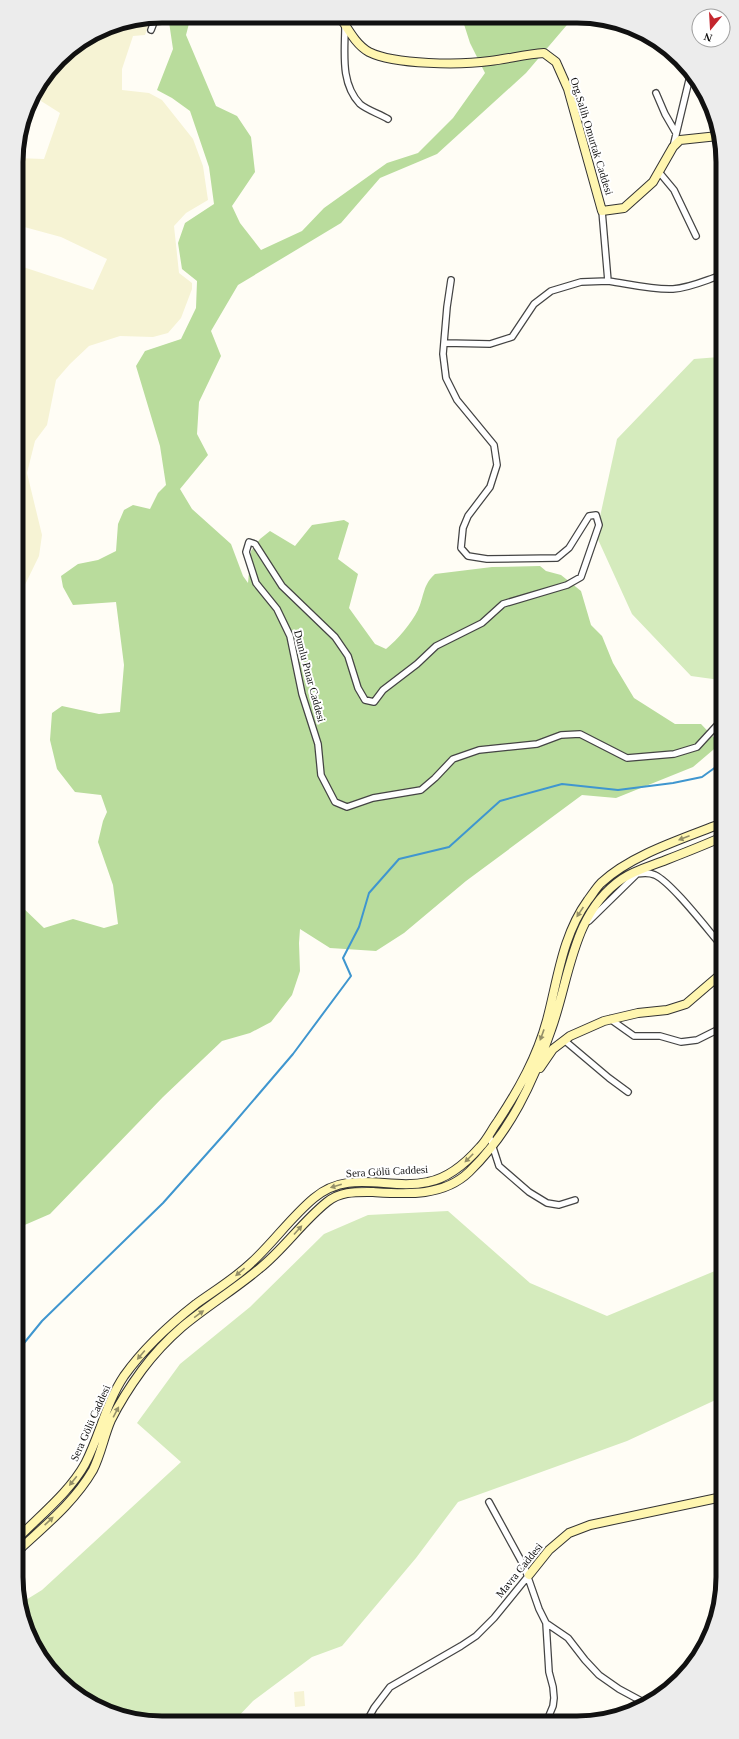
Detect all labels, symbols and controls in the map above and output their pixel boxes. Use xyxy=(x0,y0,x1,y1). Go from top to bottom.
north arrow xyxy=(691,8,731,48)
text: N xyxy=(702,31,714,44)
street label: Org.Salih Omurtak Caddesi xyxy=(568,76,616,196)
street label: Dumlu Pınar Caddesi xyxy=(292,629,328,723)
one-way arrow xyxy=(677,836,689,842)
one-way arrow xyxy=(576,906,584,917)
one-way arrow xyxy=(538,1030,544,1042)
one-way arrow xyxy=(465,1153,474,1163)
street label: Sera Gölü Caddesi xyxy=(346,1163,428,1179)
one-way arrow xyxy=(330,1183,342,1189)
one-way arrow xyxy=(293,1225,302,1235)
one-way arrow xyxy=(235,1268,246,1277)
one-way arrow xyxy=(194,1310,205,1318)
one-way arrow xyxy=(137,1350,146,1361)
street label: Sera Gölü Caddesi xyxy=(68,1383,112,1463)
one-way arrow xyxy=(112,1406,119,1418)
one-way arrow xyxy=(68,1475,77,1486)
one-way arrow xyxy=(44,1516,54,1526)
street label: Mavra Caddesi xyxy=(493,1540,545,1600)

